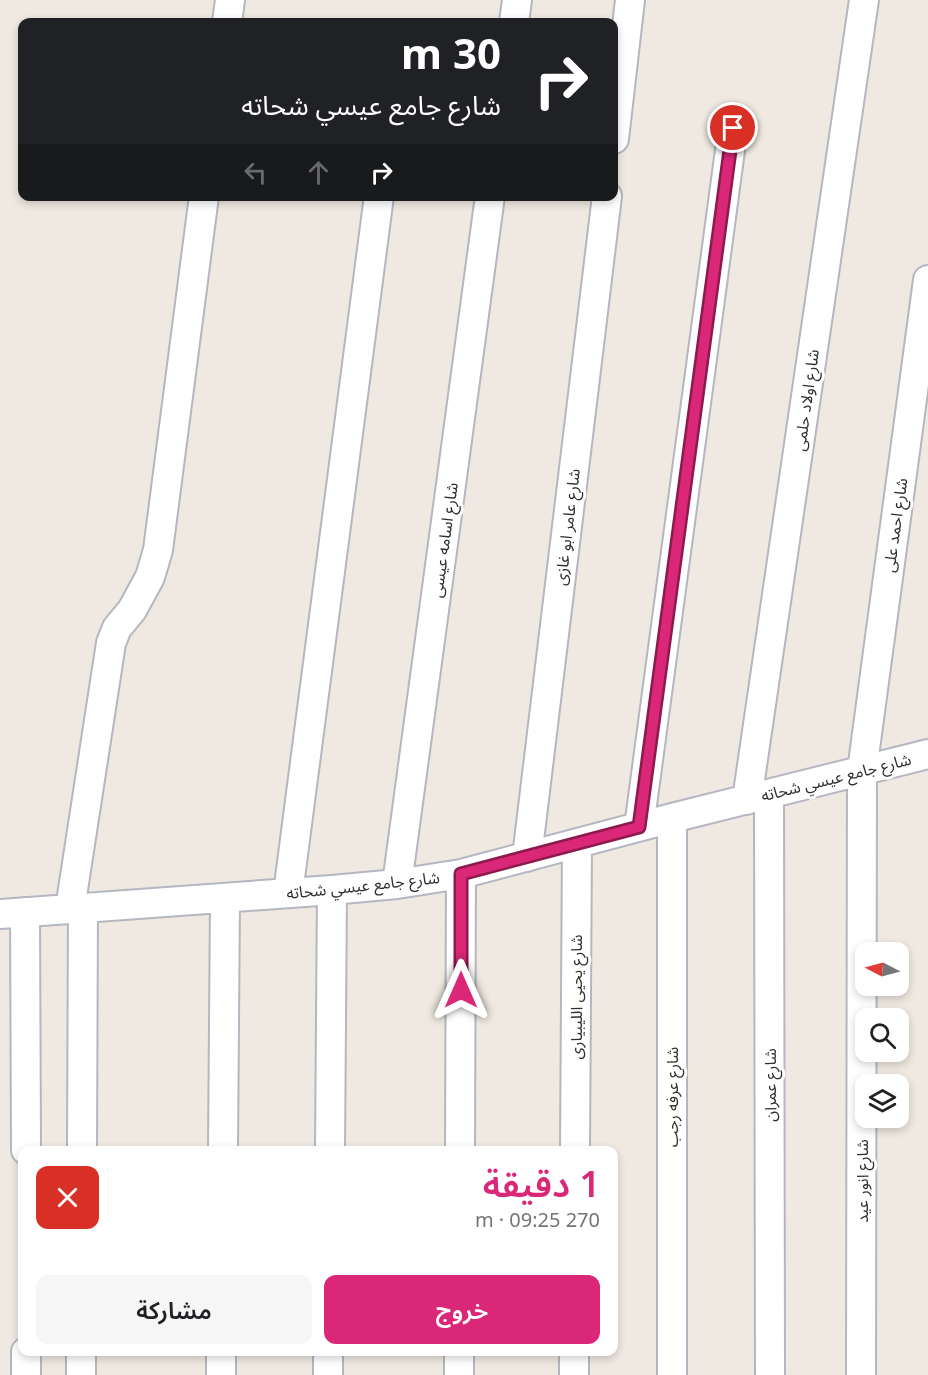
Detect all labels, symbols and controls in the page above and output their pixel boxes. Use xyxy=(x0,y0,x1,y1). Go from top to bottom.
text: 30 m xyxy=(401,24,501,81)
icon: right xyxy=(522,42,600,120)
text: شارع جامع عيسي شحاته xyxy=(241,86,501,123)
pin xyxy=(707,102,758,153)
icon: arrive xyxy=(716,111,749,144)
icon: left xyxy=(239,156,272,189)
icon: ahead xyxy=(302,156,335,189)
icon: right xyxy=(365,156,398,189)
street label: شارع اولاد حلمى xyxy=(788,348,826,453)
street label: شارع عامر ابو غازى xyxy=(549,467,587,587)
street label: شارع احمد على xyxy=(877,476,914,574)
street label: شارع اسامه عيسى xyxy=(425,481,465,599)
street label: شارع جامع عيسي شحاته xyxy=(759,748,914,808)
street label: شارع جامع عيسي شحاته xyxy=(285,866,441,906)
street label: شارع يحيى الليبيارى xyxy=(565,934,589,1060)
north arrow xyxy=(855,942,909,996)
map controls xyxy=(855,942,909,1128)
position arrow xyxy=(429,958,493,1022)
button: search xyxy=(855,1008,909,1062)
street label: شارع عرفه رجب xyxy=(661,1047,685,1147)
street label: شارع عمران xyxy=(759,1048,783,1122)
button: layers xyxy=(855,1074,909,1128)
street label: شارع انور عيد xyxy=(851,1139,875,1223)
text: 1 دقيقة xyxy=(483,1159,600,1208)
button: close xyxy=(36,1166,99,1229)
text: 270 m · 09:25 xyxy=(475,1206,600,1233)
button: مشاركة xyxy=(36,1275,312,1344)
button: خروج xyxy=(324,1275,600,1344)

